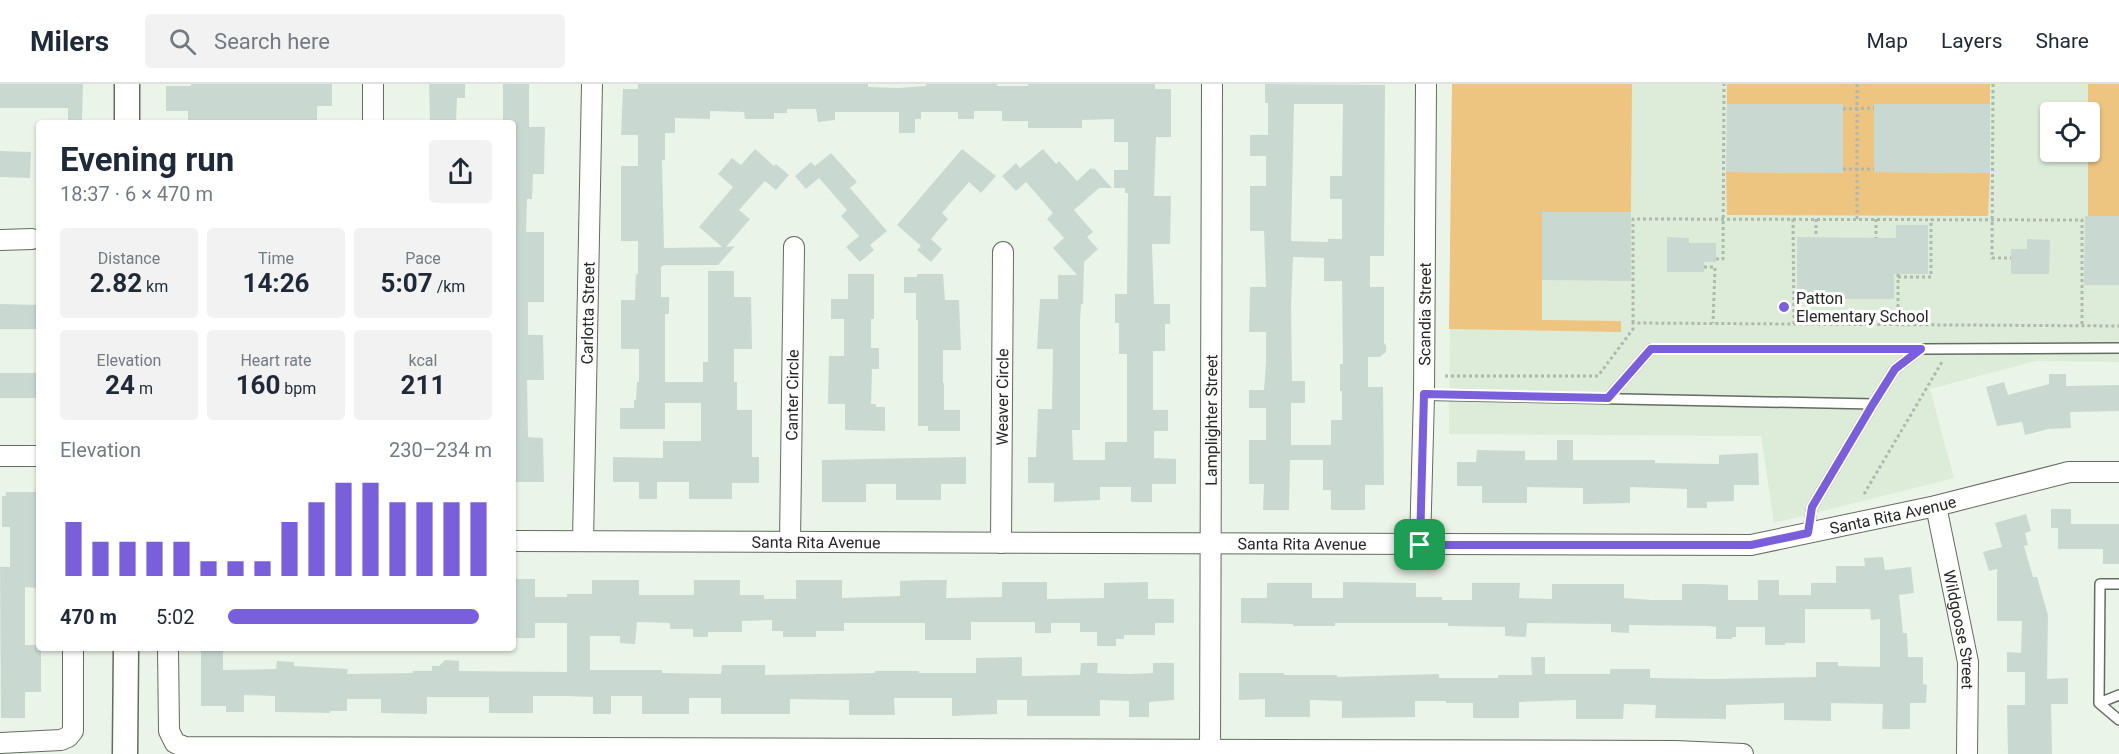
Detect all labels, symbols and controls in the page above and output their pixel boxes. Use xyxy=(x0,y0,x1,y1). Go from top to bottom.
search box xyxy=(145,14,565,68)
text: Milers xyxy=(30,25,109,58)
icon: search xyxy=(166,25,199,58)
text: Search here xyxy=(214,29,330,54)
text: Map xyxy=(1866,29,1908,53)
text: Layers xyxy=(1941,29,2002,53)
text: Share xyxy=(2035,29,2089,53)
map controls xyxy=(2040,102,2100,162)
button: locate xyxy=(2040,102,2100,162)
text: Evening run xyxy=(60,140,234,179)
button: share xyxy=(429,140,492,203)
text: 18:37 · 6 × 470 m xyxy=(60,182,213,206)
text: Distance xyxy=(98,249,160,268)
text: Time xyxy=(258,249,294,268)
text: Pace xyxy=(405,249,441,268)
street label: Carlotta Street xyxy=(577,261,599,365)
street label: Scandia Street xyxy=(1415,262,1435,366)
text: 2.82 xyxy=(90,268,142,298)
text: 14:26 xyxy=(243,268,310,298)
text: 5:07 xyxy=(381,268,433,298)
text: km xyxy=(142,277,168,296)
text: /km xyxy=(433,277,465,296)
place label: Patton Elementary School xyxy=(1796,289,1929,326)
marker: Patton Elementary School xyxy=(1777,300,1791,314)
street label: Weaver Circle xyxy=(993,348,1012,446)
street label: Canter Circle xyxy=(782,349,803,441)
text: Elevation xyxy=(97,351,161,370)
text: Heart rate xyxy=(240,351,312,370)
text: kcal xyxy=(409,351,437,370)
street label: Lamplighter Street xyxy=(1202,354,1221,486)
text: 24 xyxy=(105,370,135,400)
text: 160 xyxy=(236,370,280,400)
text: 211 xyxy=(401,370,445,400)
text: m xyxy=(135,379,153,398)
text: bpm xyxy=(280,379,316,398)
text: Elevation xyxy=(60,438,141,462)
text: 230–234 m xyxy=(389,438,492,462)
street label: Santa Rita Avenue xyxy=(1828,492,1958,538)
pin xyxy=(1394,519,1445,570)
icon: arrive xyxy=(1403,528,1436,561)
street label: Santa Rita Avenue xyxy=(751,533,881,552)
street label: Santa Rita Avenue xyxy=(1237,534,1367,554)
street label: Wildgoose Street xyxy=(1939,568,1977,689)
text: 470 m xyxy=(60,605,117,629)
text: 5:02 xyxy=(156,605,195,629)

